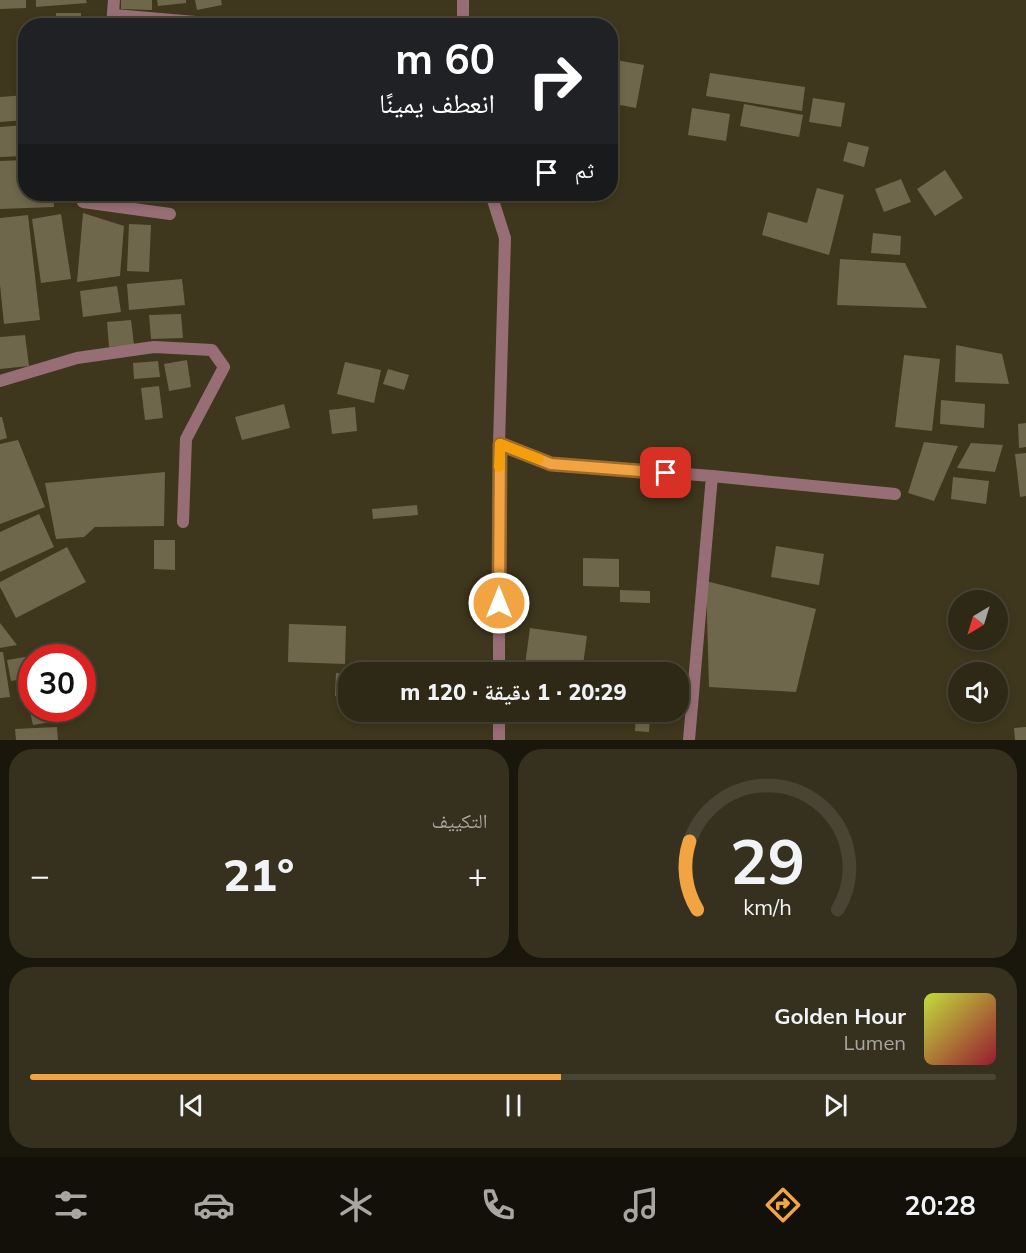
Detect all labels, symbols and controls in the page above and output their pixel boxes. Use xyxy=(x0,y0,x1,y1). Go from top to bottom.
text: 60 m xyxy=(395,32,495,85)
icon: right xyxy=(516,42,594,120)
text: انعطف يمينًا xyxy=(379,86,495,120)
icon: arrive xyxy=(530,156,563,189)
text: ثم xyxy=(575,156,594,184)
pin xyxy=(640,447,691,498)
icon: arrive xyxy=(649,456,682,489)
position arrow xyxy=(467,571,531,635)
north arrow xyxy=(948,590,1008,650)
map controls xyxy=(948,590,1008,722)
speed limit sign: 30 xyxy=(18,644,96,722)
button: sound xyxy=(948,662,1008,722)
text: 20:29 · 1 دقيقة · 120 m xyxy=(400,678,627,706)
text: التكييف xyxy=(431,808,488,833)
text: 29 xyxy=(730,821,805,900)
text: 21° xyxy=(223,846,294,902)
text: − xyxy=(30,854,50,895)
text: + xyxy=(468,854,488,895)
text: km/h xyxy=(743,894,791,921)
text: Golden Hour xyxy=(774,1002,906,1030)
text: Lumen xyxy=(844,1030,906,1055)
icon: previous xyxy=(175,1089,208,1122)
icon: pause xyxy=(497,1089,530,1122)
icon: next xyxy=(819,1089,852,1122)
icon: filters xyxy=(50,1184,92,1226)
icon: car xyxy=(193,1184,235,1226)
icon: climate xyxy=(335,1184,377,1226)
icon: phone xyxy=(477,1184,519,1226)
icon: music xyxy=(620,1184,662,1226)
icon: directions xyxy=(762,1184,804,1226)
text: 20:28 xyxy=(904,1188,976,1222)

